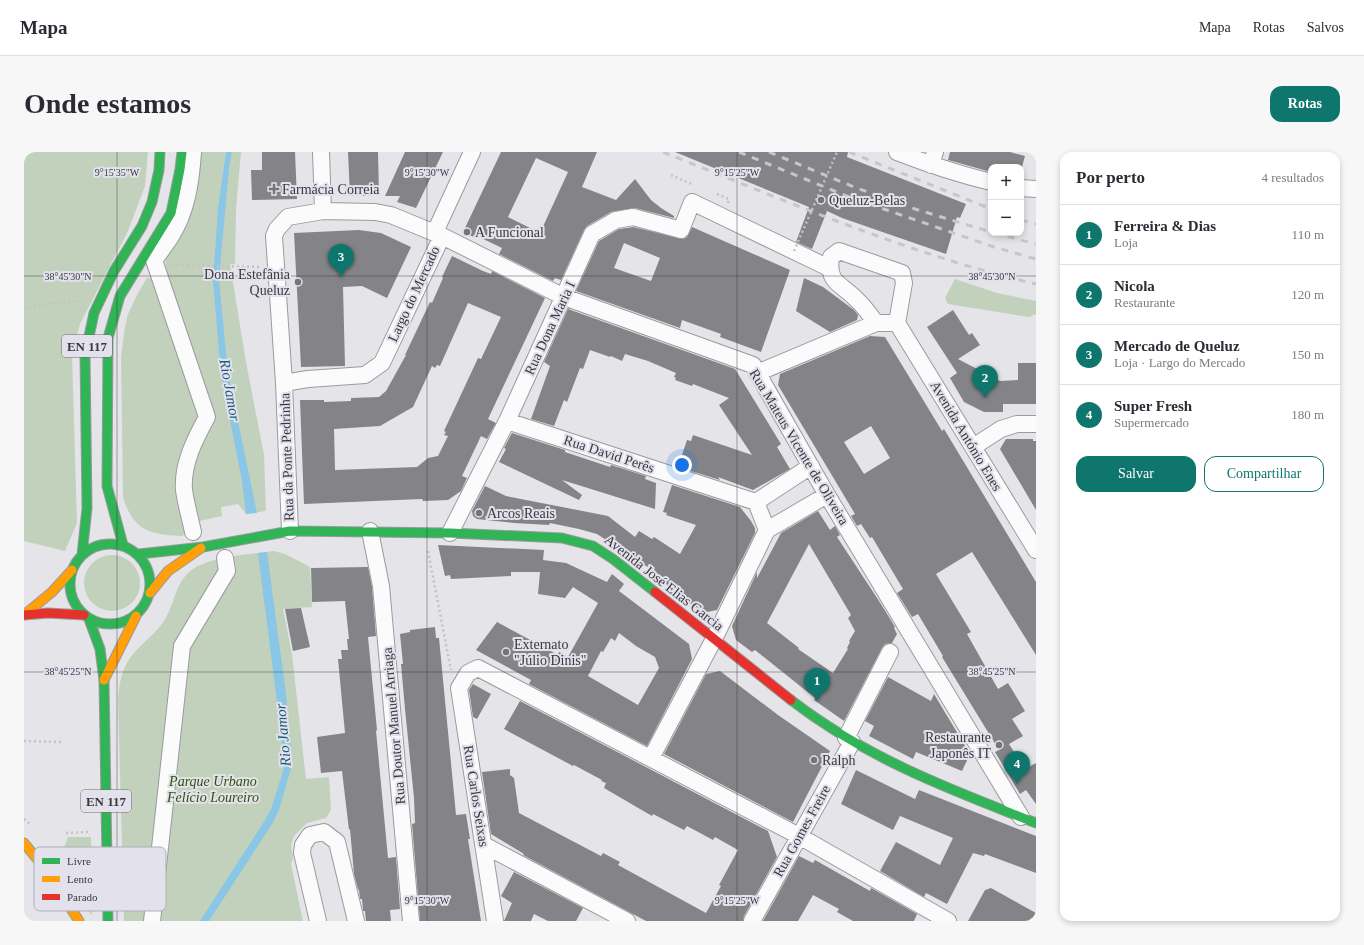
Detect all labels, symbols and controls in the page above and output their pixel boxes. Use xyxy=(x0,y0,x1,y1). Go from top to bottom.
text: Mapa xyxy=(20,17,68,38)
text: Mapa xyxy=(1199,20,1231,35)
text: Rotas xyxy=(1253,20,1285,35)
text: Salvos xyxy=(1307,20,1344,35)
button: Rotas xyxy=(1270,86,1340,122)
text: Onde estamos xyxy=(24,88,191,119)
map controls xyxy=(988,164,1024,236)
button: + xyxy=(988,164,1024,200)
text: 9°15'35"W xyxy=(95,167,140,178)
text: 9°15'30"W xyxy=(405,167,450,178)
text: 9°15'25"W xyxy=(715,167,760,178)
text: Por perto xyxy=(1076,168,1145,187)
text: 4 resultados xyxy=(1262,170,1324,185)
place label: Farmácia Correia xyxy=(282,182,380,197)
marker: Farmácia Correia xyxy=(269,184,279,194)
place label: Queluz-Belas xyxy=(829,193,905,208)
marker: Queluz-Belas xyxy=(816,195,826,205)
button: − xyxy=(988,200,1024,236)
text: Ferreira & Dias xyxy=(1114,218,1216,234)
place label: A Funcional xyxy=(475,225,544,240)
marker: A Funcional xyxy=(462,227,472,237)
text: 1 xyxy=(1086,227,1092,242)
text: 110 m xyxy=(1292,227,1324,242)
text: Loja xyxy=(1114,235,1138,250)
pin: 3 xyxy=(328,244,354,277)
street label: Largo do Mercado xyxy=(385,244,443,344)
place label: Dona Estefânia Queluz xyxy=(204,267,291,298)
text: 38°45'30"N xyxy=(44,271,92,282)
text: 38°45'30"N xyxy=(968,271,1016,282)
marker: Dona Estefânia Queluz xyxy=(293,277,303,287)
text: Nicola xyxy=(1114,278,1155,294)
street label: Rua Dona Maria I xyxy=(522,279,578,377)
text: 2 xyxy=(1086,287,1092,302)
text: 120 m xyxy=(1291,287,1324,302)
text: Restaurante xyxy=(1114,295,1175,310)
road number: EN 117 xyxy=(62,335,112,357)
text: Mercado de Queluz xyxy=(1114,338,1240,354)
text: 3 xyxy=(1086,347,1092,362)
text: 150 m xyxy=(1291,347,1324,362)
text: Loja · Largo do Mercado xyxy=(1114,355,1245,370)
water label: Rio Jamor xyxy=(216,357,243,423)
pin: 2 xyxy=(972,365,998,398)
street label: Rua Mateus Vicente de Oliveira xyxy=(746,366,852,528)
street label: Avenida António Enes xyxy=(927,378,1005,494)
street label: Rua da Ponte Pedrinha xyxy=(277,392,297,521)
text: Super Fresh xyxy=(1114,398,1192,414)
text: 4 xyxy=(1086,407,1092,422)
text: 180 m xyxy=(1291,407,1324,422)
text: Supermercado xyxy=(1114,415,1189,430)
street label: Rua David Perês xyxy=(562,432,656,476)
your location xyxy=(672,455,692,475)
button: Salvar xyxy=(1076,456,1196,492)
button: Compartilhar xyxy=(1204,456,1324,492)
place label: Arcos Reais xyxy=(487,506,555,521)
marker: Arcos Reais xyxy=(474,508,484,518)
street label: Avenida José Elias Garcia xyxy=(602,532,727,634)
place label: Externato "Júlio Dinis" xyxy=(514,637,587,668)
street label: Rua Doutor Manuel Arriaga xyxy=(380,646,408,805)
marker: Externato "Júlio Dinis" xyxy=(501,647,511,657)
text: 38°45'25"N xyxy=(44,666,92,677)
text: 38°45'25"N xyxy=(968,666,1016,677)
pin: 1 xyxy=(804,668,830,701)
water label: Rio Jamor xyxy=(272,703,294,768)
place label: Restaurante Japonês IT xyxy=(925,730,991,761)
marker: Restaurante Japonês IT xyxy=(994,740,1004,750)
street label: Rua Carlos Seixas xyxy=(461,744,491,848)
pin: 4 xyxy=(1004,751,1030,784)
place label: Ralph xyxy=(822,753,855,768)
marker: Ralph xyxy=(809,755,819,765)
park label: Parque Urbano Felício Loureiro xyxy=(166,774,259,805)
street label: Rua Gomes Freire xyxy=(771,782,833,880)
road number: EN 117 xyxy=(81,790,131,812)
legend xyxy=(34,847,166,911)
text: Livre xyxy=(67,855,91,867)
text: Lento xyxy=(67,873,93,885)
text: Parado xyxy=(67,891,98,903)
text: 9°15'30"W xyxy=(405,895,450,906)
text: 9°15'25"W xyxy=(715,895,760,906)

